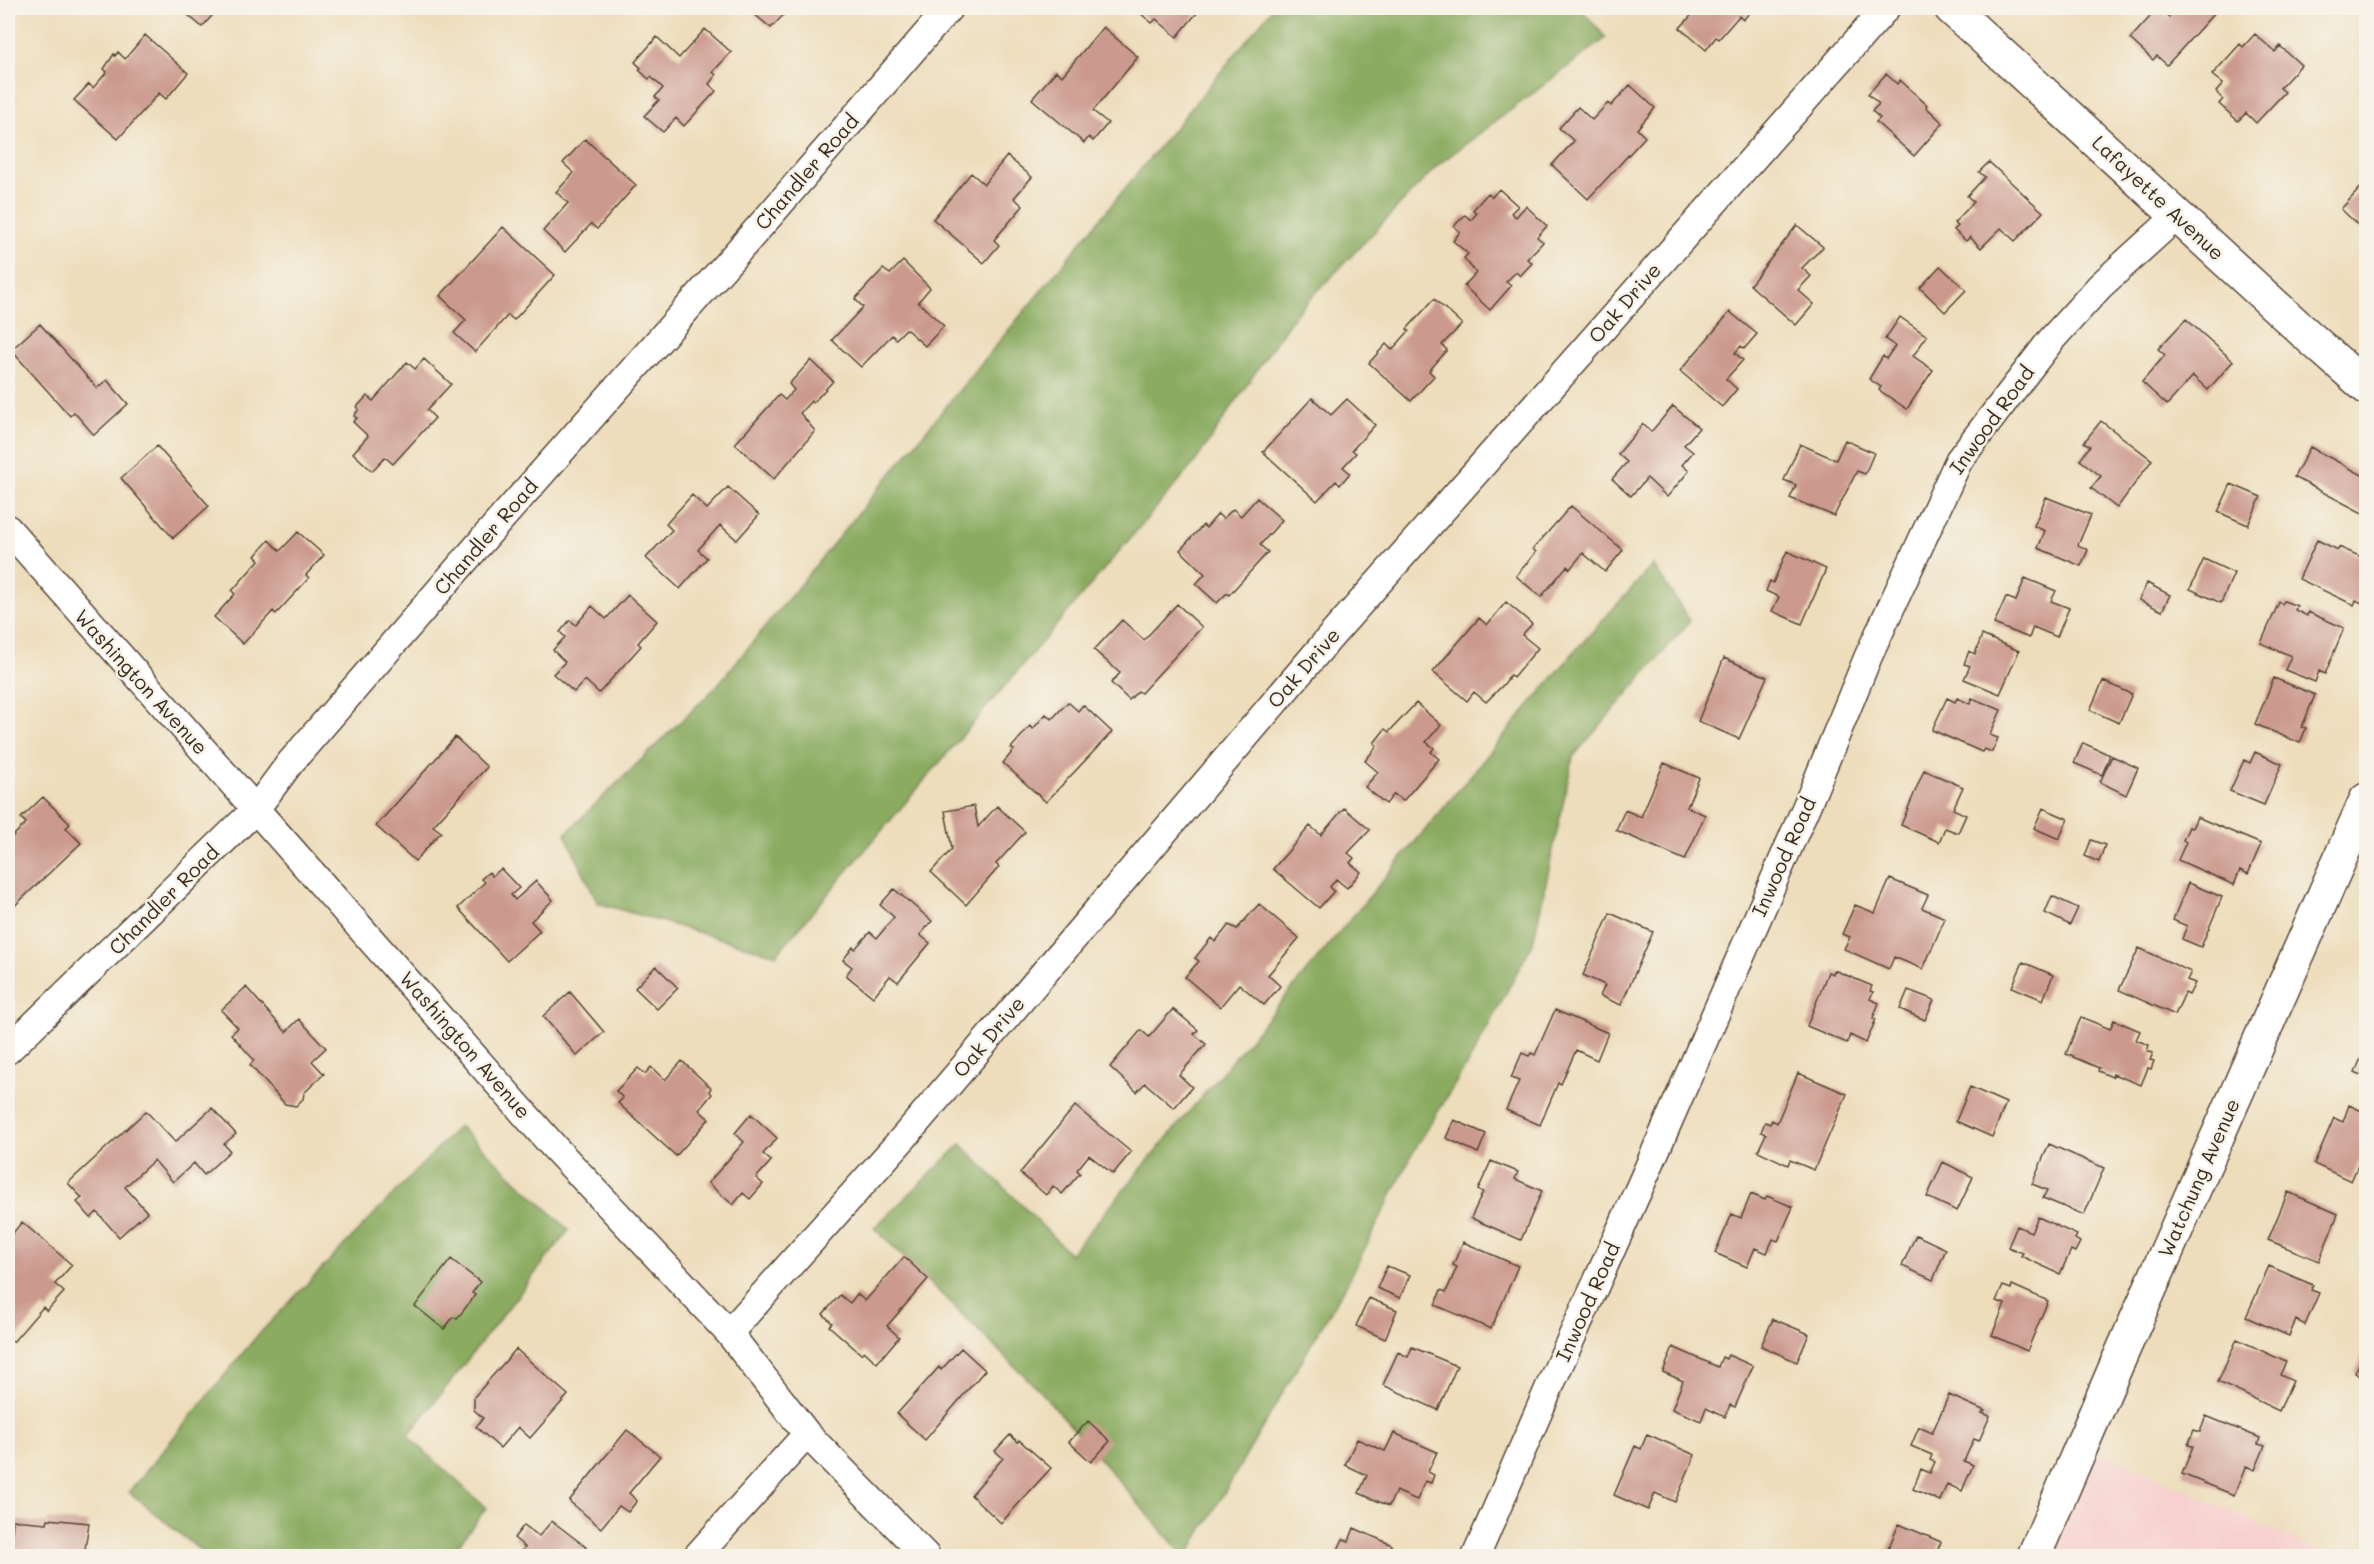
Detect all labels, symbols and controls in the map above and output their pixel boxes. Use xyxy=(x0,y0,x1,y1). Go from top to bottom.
street label: Chandler Road xyxy=(749,108,864,235)
street label: Lafayette Avenue xyxy=(2087,129,2230,265)
street label: Oak Drive xyxy=(1582,257,1666,348)
street label: Inwood Road xyxy=(1943,360,2039,479)
street label: Chandler Road xyxy=(428,473,543,600)
street label: Washington Avenue xyxy=(69,603,214,760)
street label: Oak Drive xyxy=(1261,622,1345,713)
street label: Inwood Road xyxy=(1745,793,1821,920)
street label: Chandler Road xyxy=(103,839,224,960)
street label: Washington Avenue xyxy=(395,965,537,1124)
street label: Oak Drive xyxy=(947,990,1030,1082)
street label: Watchung Avenue xyxy=(2151,1094,2245,1261)
street label: Inwood Road xyxy=(1549,1238,1625,1365)

